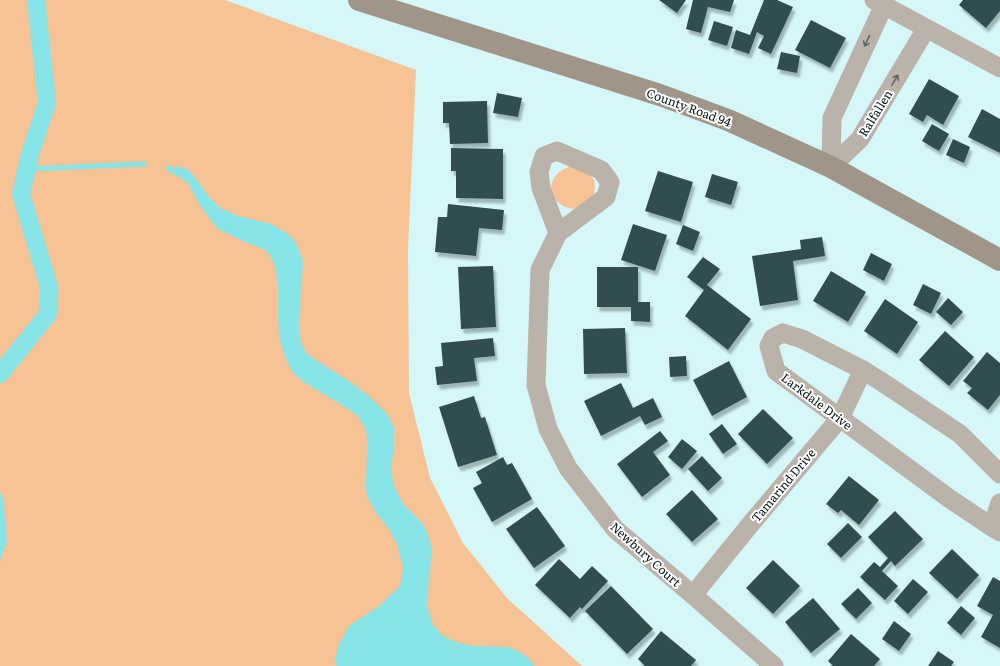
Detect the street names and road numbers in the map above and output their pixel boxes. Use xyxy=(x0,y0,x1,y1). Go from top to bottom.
street label: County Road 94 xyxy=(644,83,734,131)
street label: Ralfallen xyxy=(854,86,896,140)
street label: Larkdale Drive xyxy=(778,368,856,434)
street label: Tamarind Drive xyxy=(747,444,819,526)
street label: Newbury Court xyxy=(607,517,685,591)

